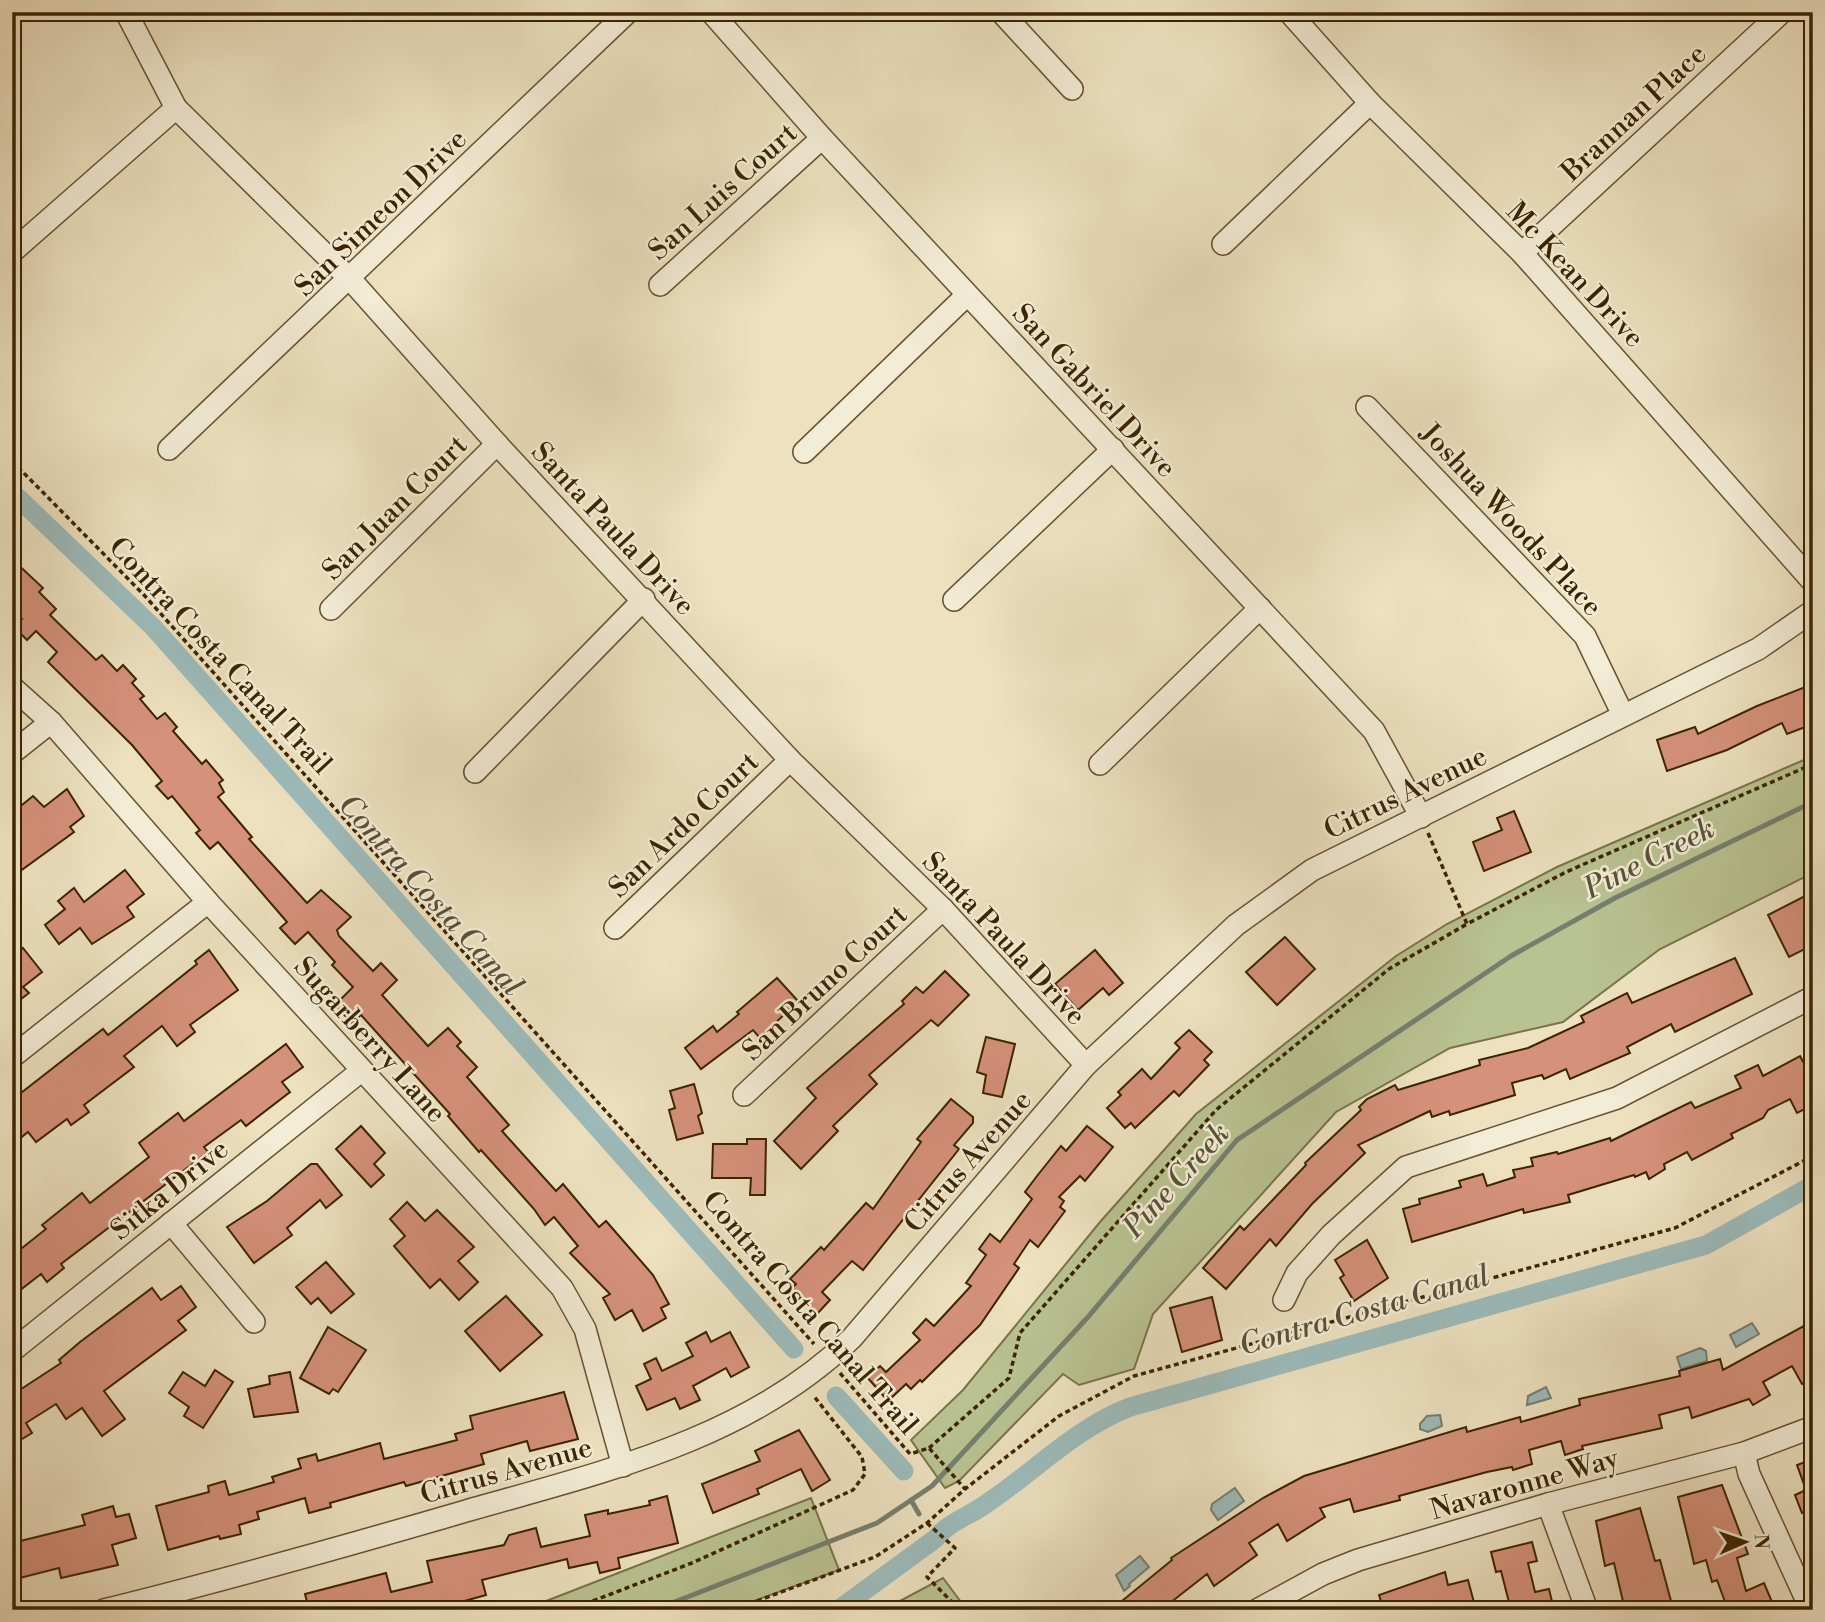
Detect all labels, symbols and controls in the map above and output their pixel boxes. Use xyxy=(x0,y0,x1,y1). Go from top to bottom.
street label: Brannan Place xyxy=(1553,37,1714,190)
street label: San Luis Court xyxy=(641,116,805,268)
street label: San Simeon Drive xyxy=(288,122,475,304)
street label: Mc Kean Drive xyxy=(1498,195,1651,355)
street label: San Gabriel Drive xyxy=(1004,297,1183,485)
street label: Joshua Woods Place xyxy=(1412,415,1609,624)
street label: San Juan Court xyxy=(315,428,475,588)
street label: Santa Paula Drive xyxy=(524,435,702,623)
street label: Contra Costa Canal Trail xyxy=(101,530,339,782)
street label: Citrus Avenue xyxy=(1318,739,1493,848)
street label: San Ardo Court xyxy=(602,745,766,905)
water label: Contra Costa Canal xyxy=(330,787,531,1005)
water label: Pine Creek xyxy=(1577,810,1721,909)
street label: Santa Paula Drive xyxy=(915,845,1093,1033)
street label: San Bruno Court xyxy=(735,898,915,1069)
street label: Sugarberry Lane xyxy=(286,950,454,1130)
street label: Citrus Avenue xyxy=(897,1084,1039,1240)
water label: Pine Creek xyxy=(1114,1115,1238,1247)
street label: Sitka Drive xyxy=(104,1132,236,1248)
street label: Contra Costa Canal Trail xyxy=(694,1184,925,1442)
water label: Contra Costa Canal xyxy=(1235,1257,1494,1365)
street label: Citrus Avenue xyxy=(416,1430,596,1513)
street label: Navaronne Way xyxy=(1426,1441,1623,1528)
north arrow xyxy=(1710,1506,1780,1576)
text: N xyxy=(1749,1534,1773,1549)

